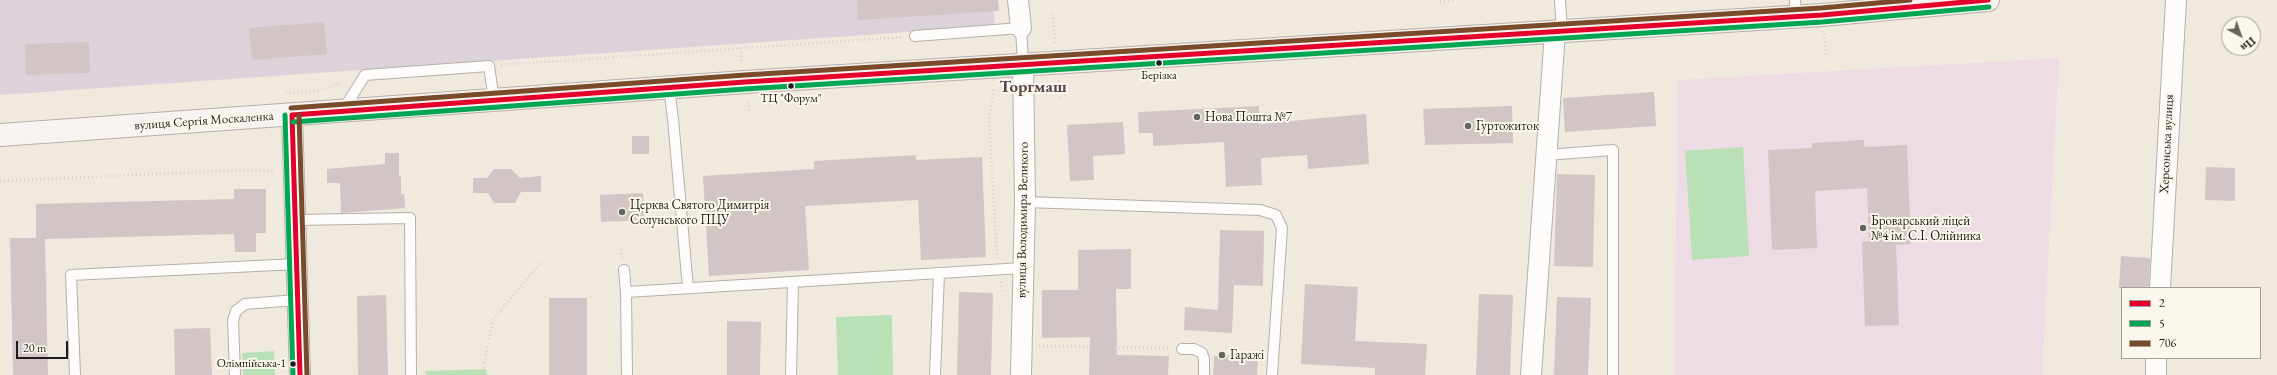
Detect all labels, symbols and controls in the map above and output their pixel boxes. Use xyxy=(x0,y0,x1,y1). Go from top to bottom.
north arrow xyxy=(2221,16,2261,56)
text: Пн xyxy=(2238,34,2258,55)
marker: Берізка xyxy=(1154,58,1164,68)
place label: Берізка xyxy=(1141,69,1177,83)
district label: Торгмаш xyxy=(999,77,1067,97)
marker: ТЦ "Форум" xyxy=(786,81,796,91)
place label: ТЦ "Форум" xyxy=(760,92,822,106)
street label: Херсонська вулиця xyxy=(2157,94,2177,194)
street label: вулиця Сергія Москаленка xyxy=(134,108,274,134)
place label: Нова Пошта №7 xyxy=(1205,109,1292,125)
marker: Нова Пошта №7 xyxy=(1192,112,1202,122)
place label: Гуртожиток xyxy=(1476,118,1539,134)
marker: Гуртожиток xyxy=(1463,121,1473,131)
street label: вулиця Володимира Великого xyxy=(1014,142,1032,298)
place label: Церква Святого Димитрія Солунського ПЦУ xyxy=(630,197,769,228)
marker: Церква Святого Димитрія Солунського ПЦУ xyxy=(617,207,627,217)
place label: Броварський ліцей №4 ім. С.І. Олійника xyxy=(1871,213,1981,244)
marker: Броварський ліцей №4 ім. С.І. Олійника xyxy=(1858,223,1868,233)
legend xyxy=(2121,287,2261,359)
text: 2 xyxy=(2159,295,2165,311)
text: 5 xyxy=(2159,315,2165,331)
scale bar xyxy=(18,333,70,359)
text: 706 xyxy=(2159,335,2176,351)
text: 20 m xyxy=(23,340,46,356)
place label: Гаражі xyxy=(1230,347,1264,363)
marker: Гаражі xyxy=(1217,350,1227,360)
place label: Олімпійська-1 xyxy=(217,357,286,371)
marker: Олімпійська-1 xyxy=(288,359,298,369)

